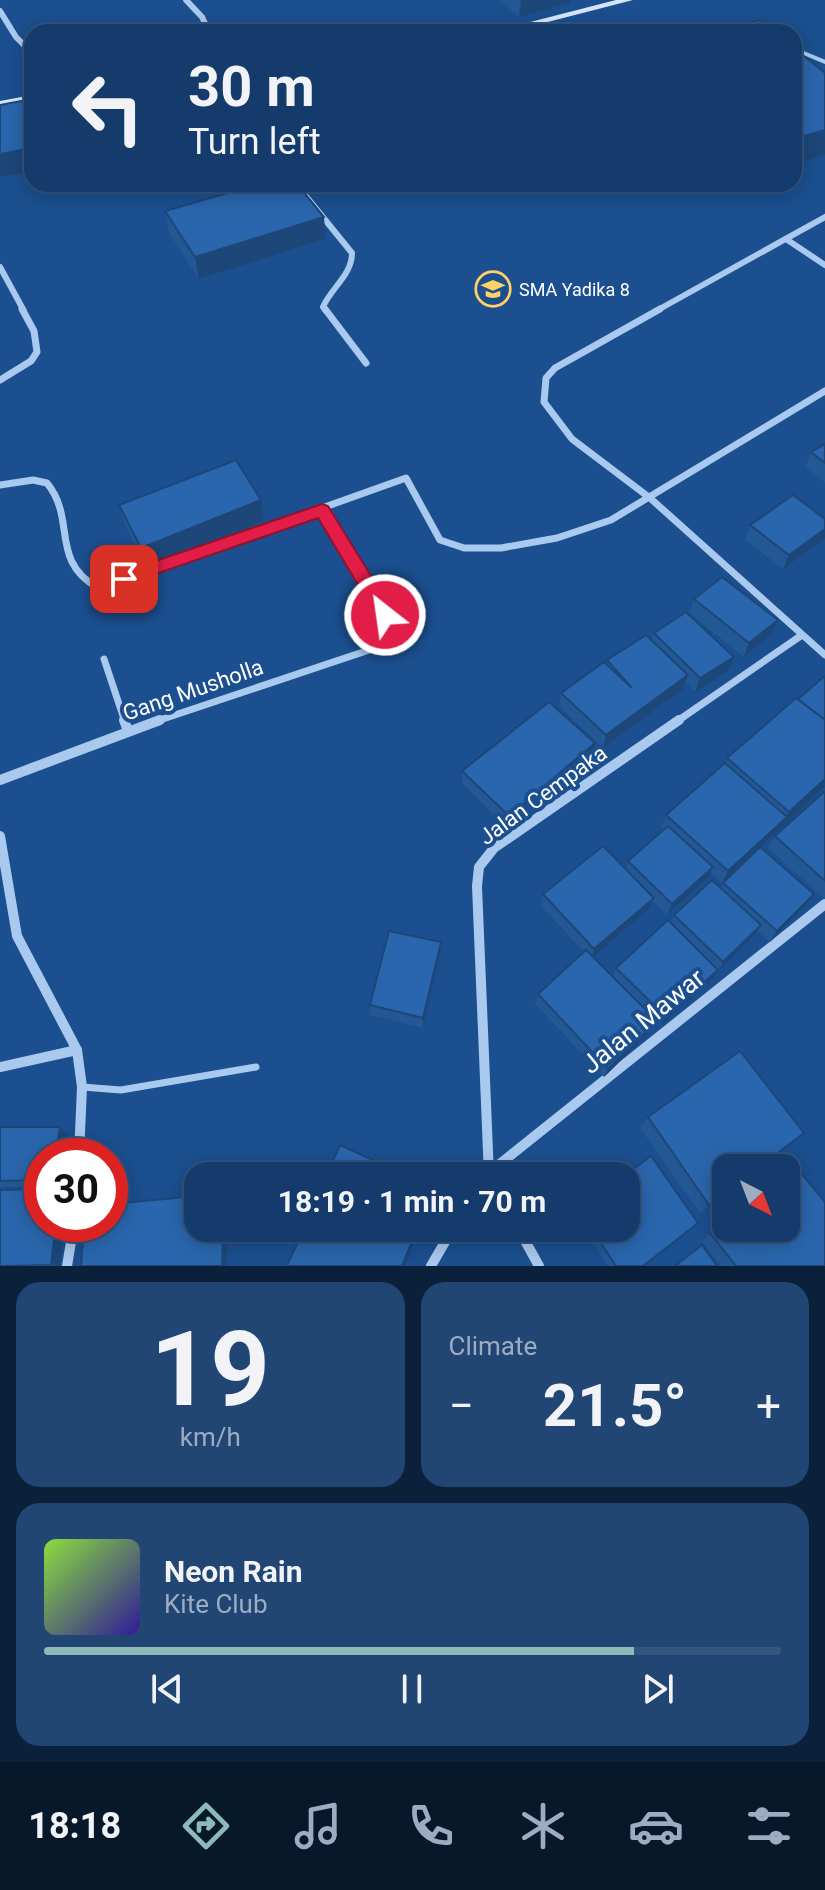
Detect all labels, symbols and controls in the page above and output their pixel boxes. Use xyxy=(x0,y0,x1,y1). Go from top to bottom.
text: 30 m xyxy=(188,54,315,120)
icon: left xyxy=(56,56,160,160)
text: Turn left xyxy=(188,121,321,163)
school or university icon: SMA Yadika 8 xyxy=(474,270,512,308)
place label: SMA Yadika 8 xyxy=(519,279,630,300)
pin xyxy=(90,545,158,613)
icon: arrive xyxy=(102,557,146,601)
position arrow xyxy=(343,573,427,657)
street label: Gang Musholla xyxy=(119,654,267,726)
street label: Jalan Cempaka xyxy=(474,740,612,850)
street label: Jalan Mawar xyxy=(576,962,711,1080)
speed limit sign: 30 xyxy=(24,1138,128,1242)
north arrow xyxy=(712,1154,800,1242)
map controls xyxy=(712,1154,800,1242)
text: 18:19 · 1 min · 70 m xyxy=(278,1184,546,1219)
text: 19 xyxy=(151,1309,270,1430)
text: Climate xyxy=(449,1331,537,1361)
text: 21.5° xyxy=(543,1370,687,1441)
text: − xyxy=(449,1380,474,1432)
text: + xyxy=(756,1380,781,1432)
text: km/h xyxy=(180,1422,241,1452)
text: Neon Rain xyxy=(164,1554,303,1589)
text: Kite Club xyxy=(164,1589,268,1619)
icon: previous xyxy=(145,1667,189,1711)
icon: pause xyxy=(390,1667,434,1711)
icon: next xyxy=(636,1667,680,1711)
icon: directions xyxy=(178,1798,234,1854)
icon: music xyxy=(290,1798,346,1854)
icon: phone xyxy=(403,1798,459,1854)
icon: climate xyxy=(515,1798,571,1854)
icon: car xyxy=(628,1798,684,1854)
icon: filters xyxy=(741,1798,797,1854)
text: 18:18 xyxy=(28,1805,121,1847)

